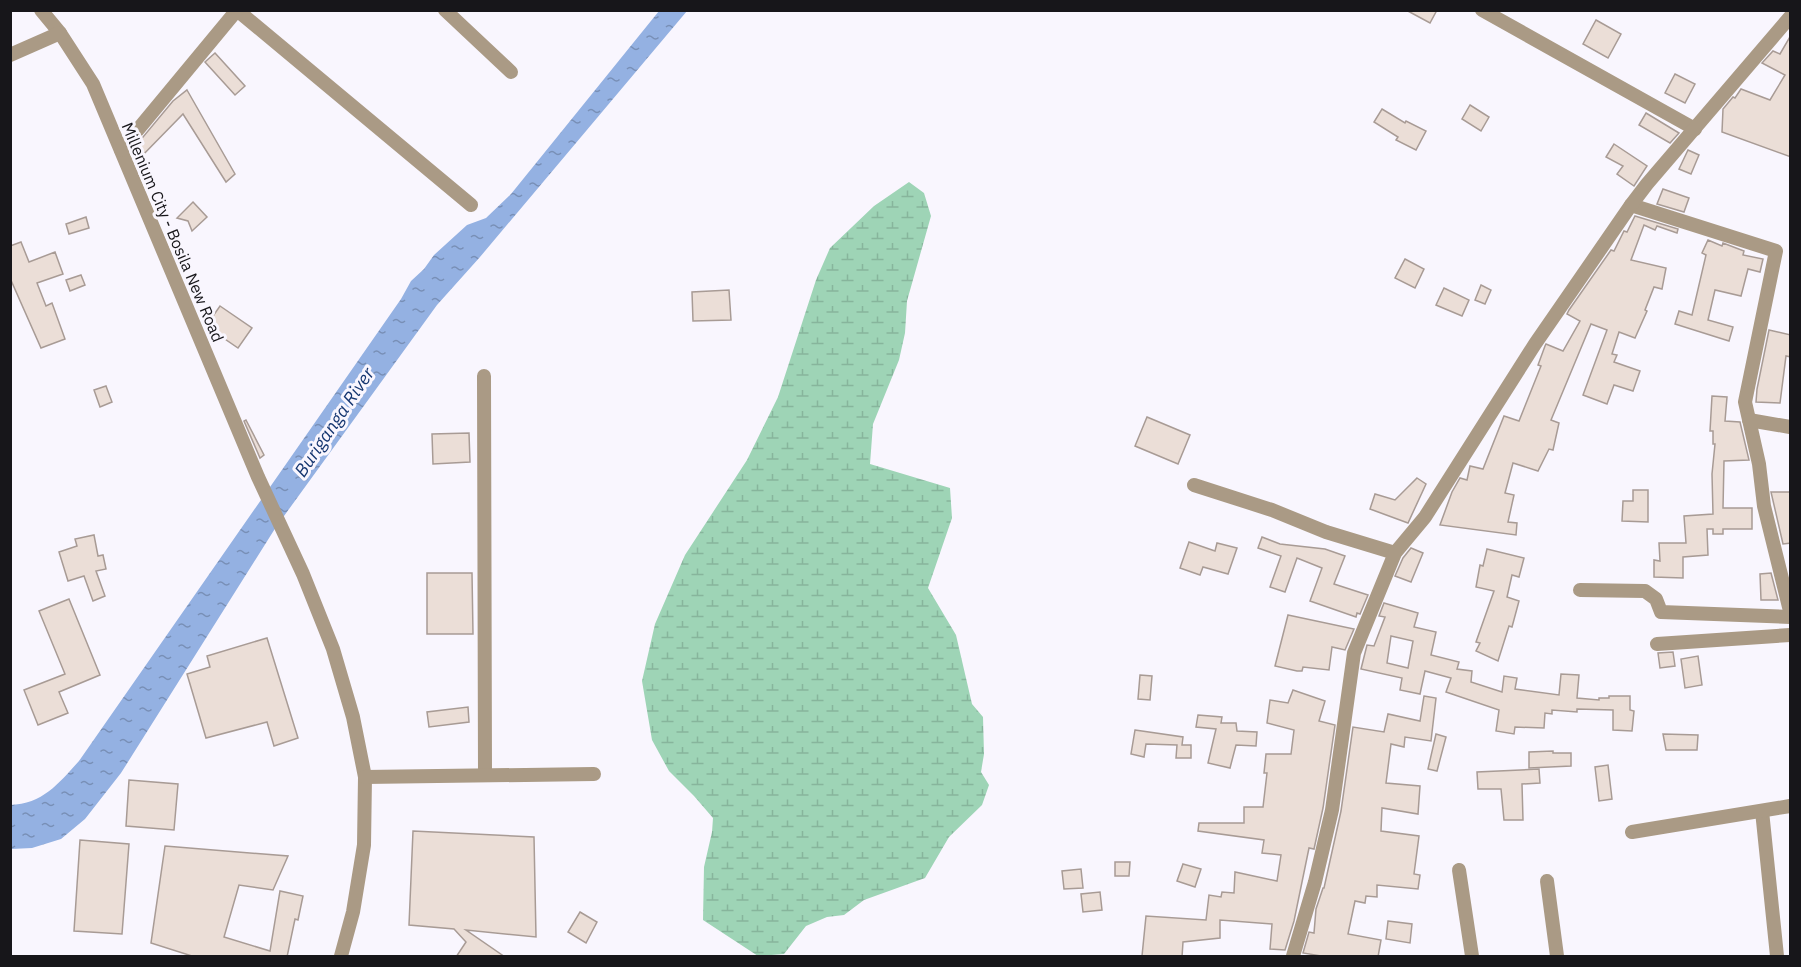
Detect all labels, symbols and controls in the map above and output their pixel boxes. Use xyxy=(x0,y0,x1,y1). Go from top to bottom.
street label: Millenium City - Bosila New Road xyxy=(118,119,228,345)
water label: Buriganga River xyxy=(289,363,379,481)

